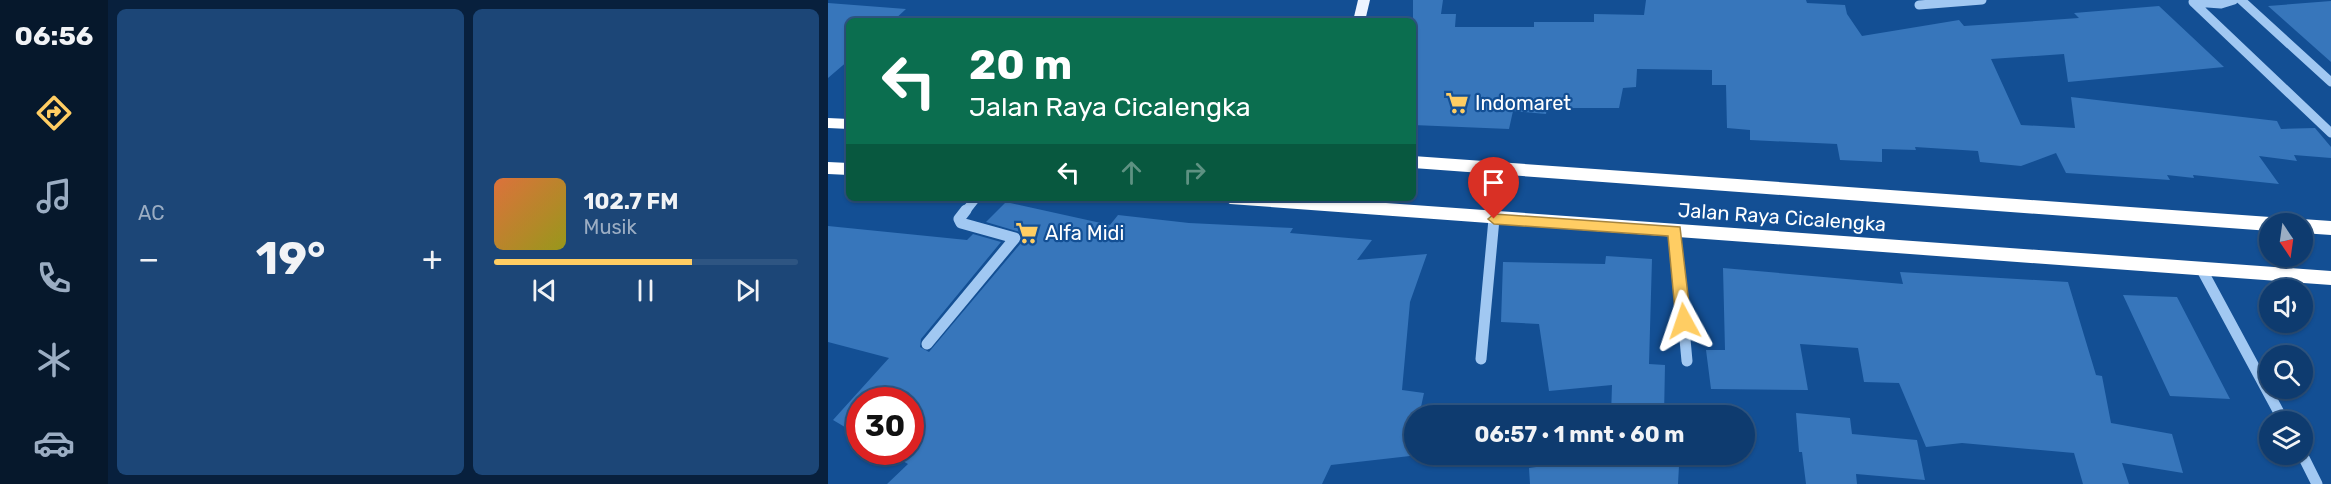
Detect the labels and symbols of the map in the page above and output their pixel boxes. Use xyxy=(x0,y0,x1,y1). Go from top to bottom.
supermarket icon: Indomaret xyxy=(1444,90,1470,116)
place label: Indomaret xyxy=(1475,91,1571,115)
pin xyxy=(1468,157,1519,219)
street label: Jalan Raya Cicalengka xyxy=(1677,198,1887,236)
north arrow xyxy=(2259,213,2313,267)
supermarket icon: Alfa Midi xyxy=(1014,220,1040,246)
place label: Alfa Midi xyxy=(1045,221,1124,245)
position arrow xyxy=(1652,289,1716,353)
speed limit sign: 30 xyxy=(846,387,924,465)

